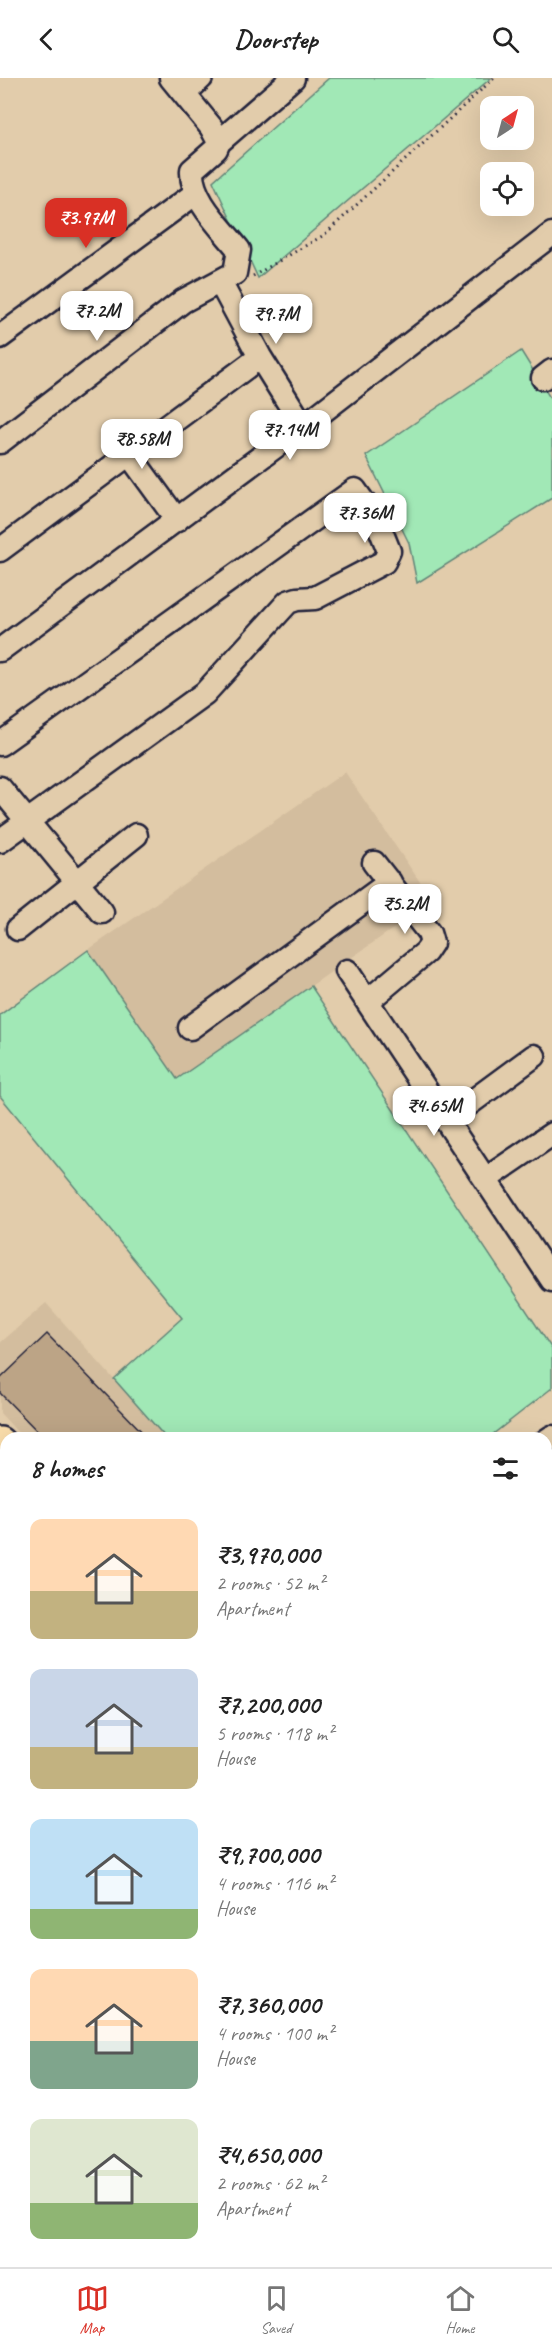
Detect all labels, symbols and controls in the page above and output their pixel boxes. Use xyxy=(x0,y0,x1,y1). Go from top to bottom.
text: Doorstep xyxy=(235,22,318,56)
icon: back xyxy=(30,23,63,56)
icon: search xyxy=(489,23,522,56)
north arrow xyxy=(480,96,534,150)
map controls xyxy=(480,96,534,216)
button: locate xyxy=(480,162,534,216)
pin: ₹3.97M xyxy=(37,198,135,249)
text: ₹3.97M xyxy=(59,205,113,230)
pin: ₹7.2M xyxy=(55,291,139,342)
pin: ₹9.7M xyxy=(234,294,318,345)
text: ₹7.2M xyxy=(74,298,120,323)
text: ₹9.7M xyxy=(253,301,299,326)
pin: ₹7.14M xyxy=(241,410,339,461)
text: ₹7.14M xyxy=(263,417,317,442)
pin: ₹8.58M xyxy=(93,419,191,470)
text: ₹8.58M xyxy=(115,426,169,451)
pin: ₹7.36M xyxy=(316,493,414,544)
text: ₹7.36M xyxy=(338,500,392,525)
pin: ₹5.2M xyxy=(363,884,447,935)
text: ₹5.2M xyxy=(382,891,428,916)
pin: ₹4.65M xyxy=(385,1086,483,1137)
text: ₹4.65M xyxy=(407,1093,461,1118)
text: 8 homes xyxy=(30,1452,103,1485)
icon: filters xyxy=(489,1452,522,1485)
text: ₹3,970,000 xyxy=(216,1538,319,1571)
icon: home xyxy=(78,1543,150,1615)
text: 2 rooms · 52 m² xyxy=(216,1571,324,1596)
text: Apartment xyxy=(216,1596,289,1621)
text: ₹7,200,000 xyxy=(216,1688,320,1721)
icon: home xyxy=(78,1693,150,1765)
text: 5 rooms · 118 m² xyxy=(216,1721,333,1746)
text: House xyxy=(216,1746,255,1771)
text: ₹9,700,000 xyxy=(216,1838,319,1871)
icon: home xyxy=(78,1843,150,1915)
text: 4 rooms · 116 m² xyxy=(216,1871,333,1896)
text: House xyxy=(216,1896,255,1921)
text: ₹7,360,000 xyxy=(216,1988,320,2021)
icon: home xyxy=(78,1993,150,2065)
text: 4 rooms · 100 m² xyxy=(216,2021,333,2046)
text: House xyxy=(216,2046,255,2071)
text: ₹4,650,000 xyxy=(216,2138,320,2171)
icon: home xyxy=(78,2143,150,2215)
text: 2 rooms · 62 m² xyxy=(216,2171,324,2196)
text: Apartment xyxy=(216,2196,289,2221)
tab: Map xyxy=(76,2282,109,2338)
tab: Saved xyxy=(260,2282,293,2338)
tab: Home xyxy=(444,2282,477,2338)

